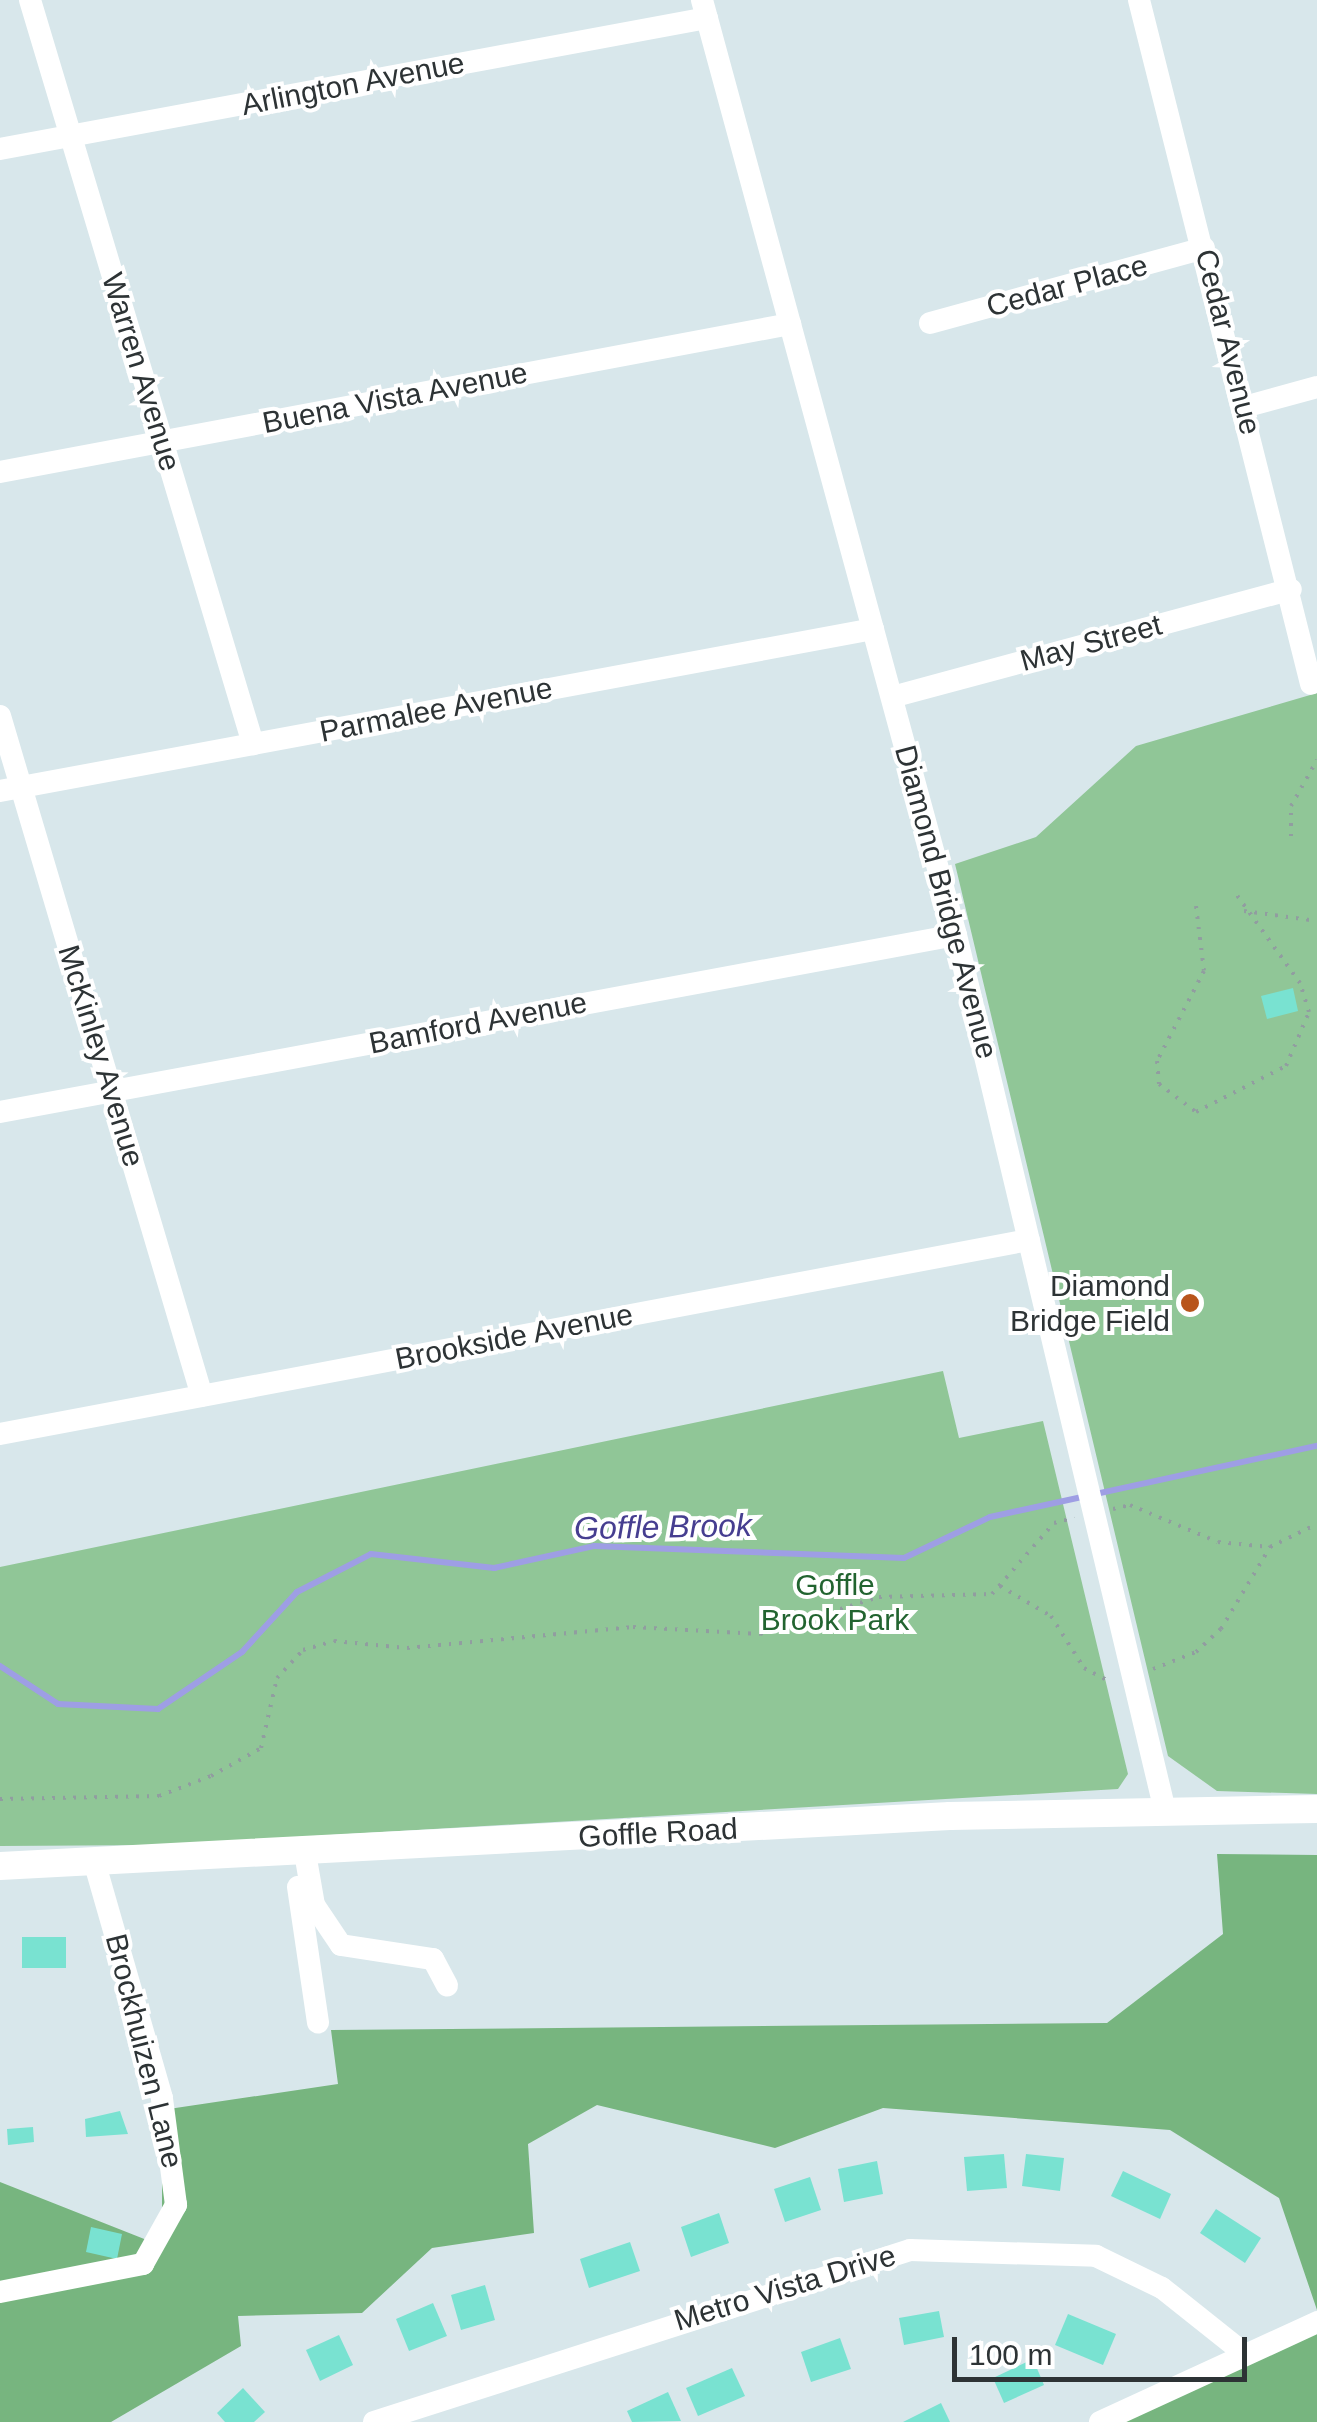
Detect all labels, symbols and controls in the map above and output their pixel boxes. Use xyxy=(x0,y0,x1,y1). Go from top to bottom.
street label: Arlington Avenue xyxy=(238,45,468,123)
street label: Cedar Avenue xyxy=(1187,245,1269,439)
street label: Cedar Place xyxy=(983,247,1151,325)
street label: Warren Avenue xyxy=(94,268,188,476)
street label: Buena Vista Avenue xyxy=(259,354,531,442)
street label: May Street xyxy=(1016,607,1166,679)
street label: Parmalee Avenue xyxy=(316,670,556,750)
street label: Diamond Bridge Avenue xyxy=(887,741,1005,1063)
street label: McKinley Avenue xyxy=(50,940,152,1172)
street label: Bamford Avenue xyxy=(365,984,591,1062)
place label: Diamond Bridge Field xyxy=(1010,1268,1170,1338)
marker: Diamond Bridge Field xyxy=(1179,1292,1201,1314)
street label: Brookside Avenue xyxy=(391,1296,637,1378)
water label: Goffle Brook xyxy=(574,1506,752,1548)
park label: Goffle Brook Park xyxy=(761,1567,909,1638)
street label: Goffle Road xyxy=(577,1811,739,1855)
street label: Brockhuizen Lane xyxy=(97,1930,191,2172)
street label: Metro Vista Drive xyxy=(670,2237,900,2339)
scale bar xyxy=(957,2317,1252,2379)
text: 100 m xyxy=(969,2338,1052,2371)

